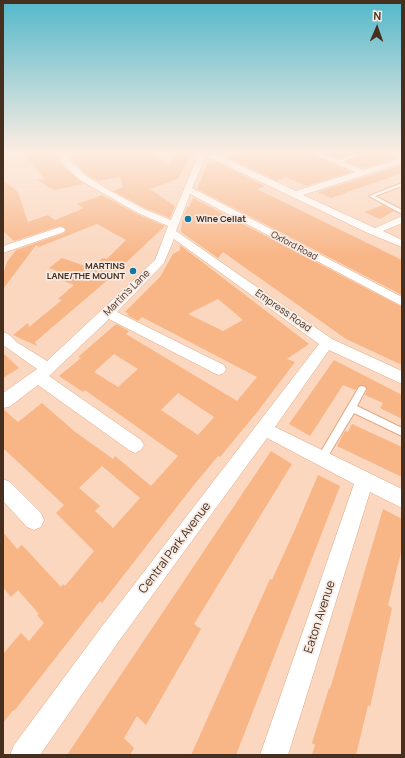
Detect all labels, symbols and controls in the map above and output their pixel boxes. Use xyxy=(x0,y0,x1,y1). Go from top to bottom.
north arrow xyxy=(357,8,397,48)
text: N xyxy=(373,8,382,23)
marker: Wine Cellat xyxy=(183,214,193,224)
place label: Wine Cellat xyxy=(196,214,246,224)
street label: Oxford Road xyxy=(269,229,319,263)
place label: MARTINS LANE/THE MOUNT xyxy=(47,261,125,282)
marker: MARTINS LANE/THE MOUNT xyxy=(128,266,138,276)
street label: Martin's Lane xyxy=(101,267,153,319)
street label: Empress Road xyxy=(253,287,313,335)
street label: Central Park Avenue xyxy=(136,499,214,597)
street label: Eaton Avenue xyxy=(301,579,339,655)

